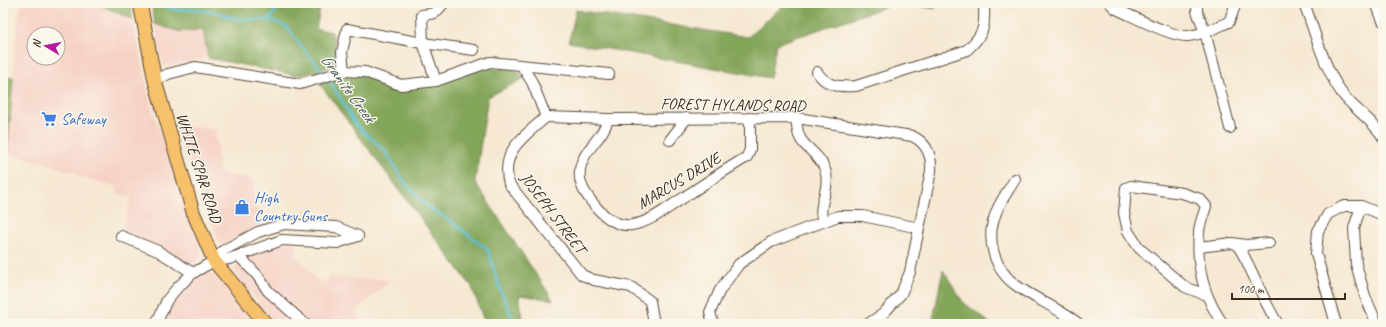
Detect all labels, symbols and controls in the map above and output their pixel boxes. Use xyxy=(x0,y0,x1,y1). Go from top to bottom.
north arrow xyxy=(26,26,66,66)
text: N xyxy=(29,38,44,49)
water label: Granite Creek xyxy=(316,50,381,128)
street label: FOREST HYLANDS ROAD xyxy=(660,94,807,116)
place label: Safeway xyxy=(61,109,107,129)
supermarket icon: Safeway xyxy=(40,110,58,128)
street label: WHITE SPAR ROAD xyxy=(172,110,227,227)
street label: MARCUS DRIVE xyxy=(634,147,727,214)
street label: JOSEPH STREET xyxy=(515,168,592,260)
place label: High Country Guns xyxy=(254,188,329,226)
shop icon: High Country Guns xyxy=(233,198,251,216)
scale bar xyxy=(1232,275,1345,301)
text: 100 m xyxy=(1238,281,1265,297)

